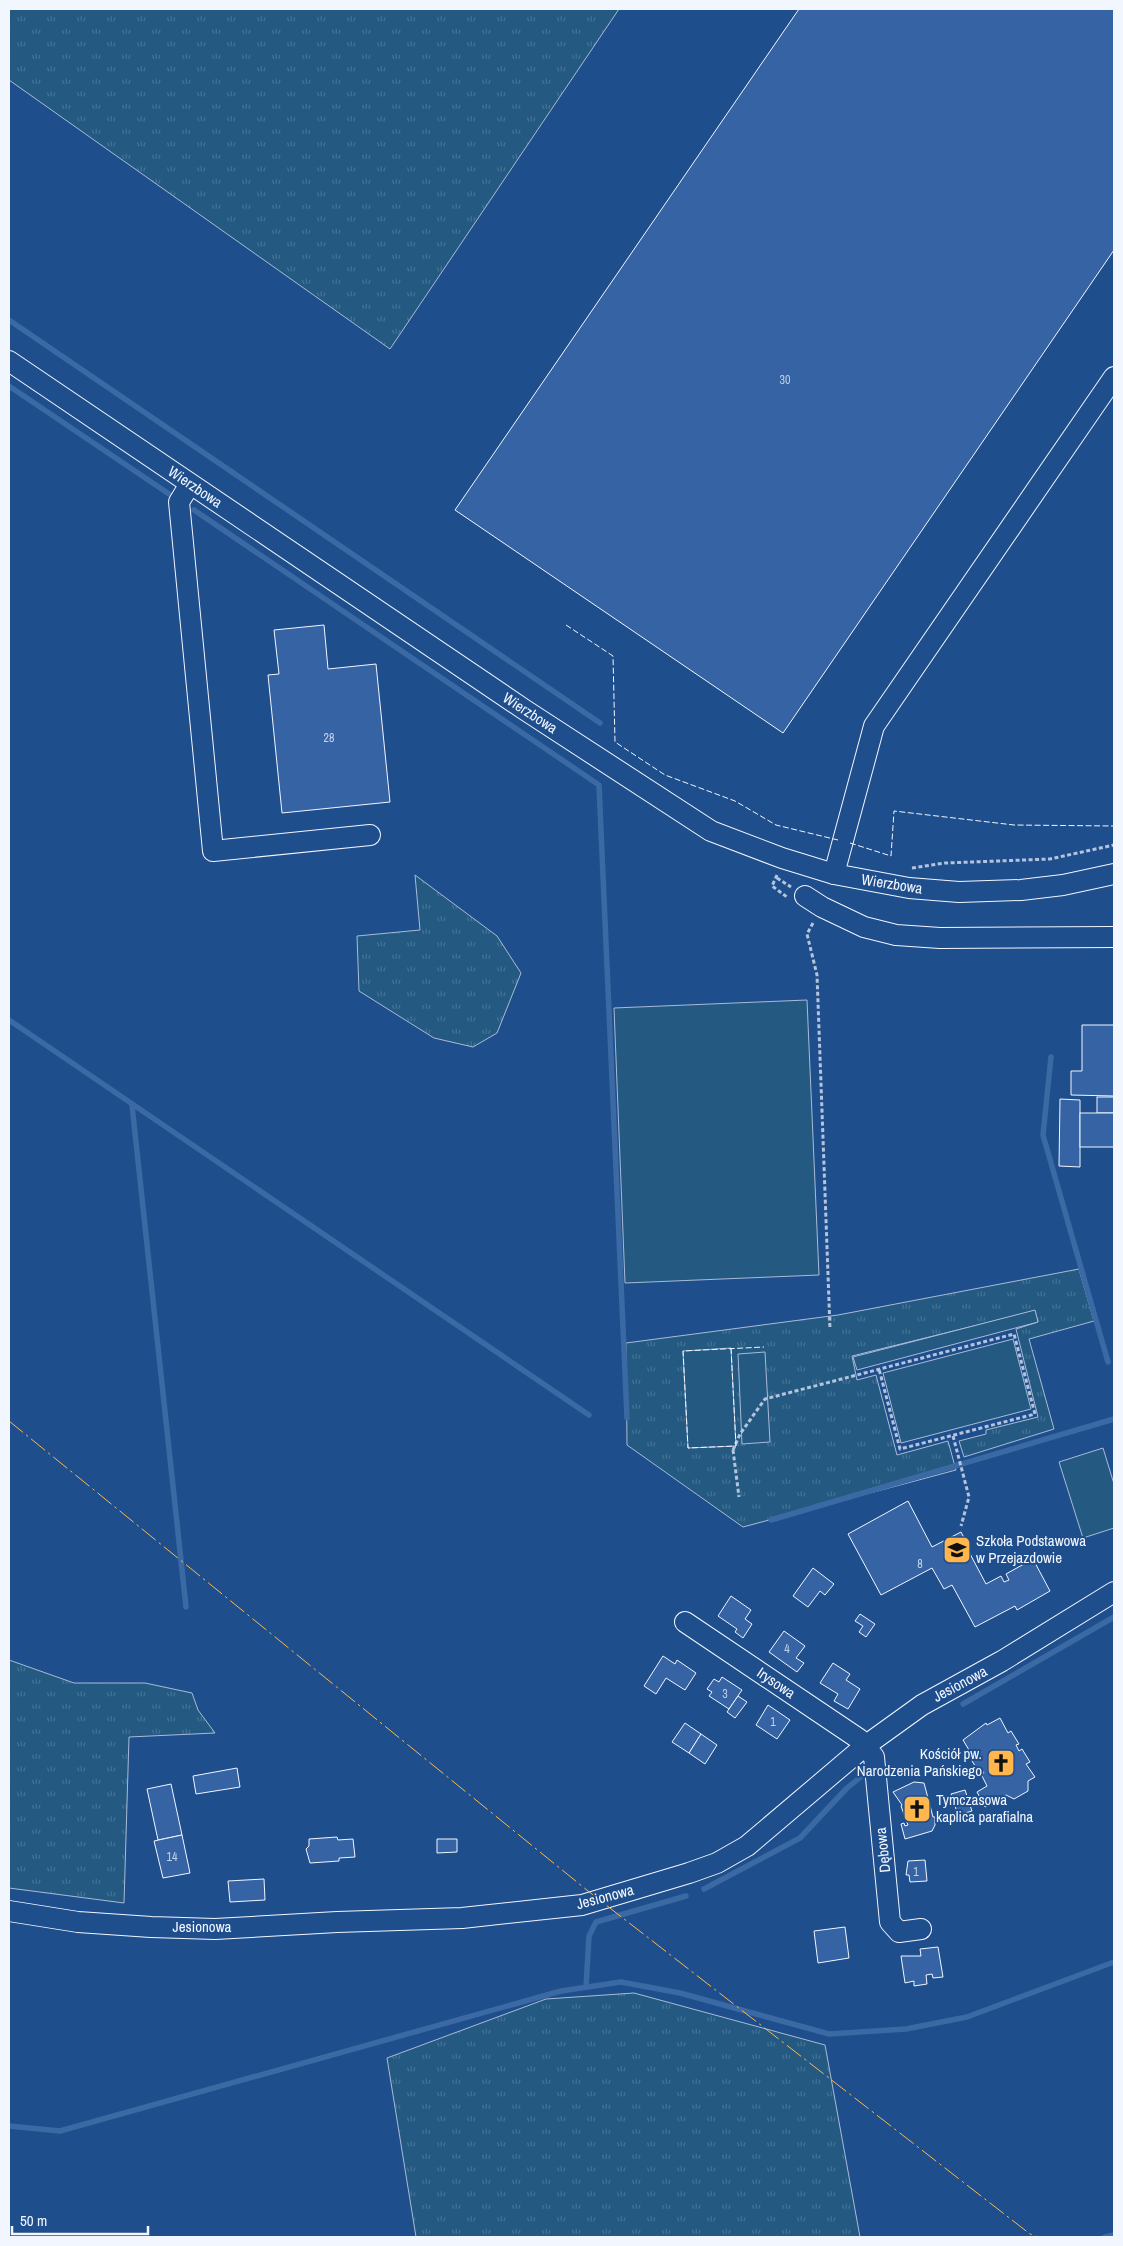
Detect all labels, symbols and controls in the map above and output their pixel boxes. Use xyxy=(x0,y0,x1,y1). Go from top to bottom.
house number: 30 xyxy=(780,372,790,388)
street label: Wierzbowa xyxy=(164,461,227,513)
street label: Wierzbowa xyxy=(499,687,562,738)
house number: 28 xyxy=(324,730,334,746)
street label: Wierzbowa xyxy=(860,868,924,899)
place label: Szkoła Podstawowa w Przejazdowie xyxy=(976,1530,1086,1568)
school or university icon: Szkoła Podstawowa w Przejazdowie xyxy=(942,1535,972,1565)
house number: 8 xyxy=(917,1556,923,1572)
house number: 4 xyxy=(784,1641,790,1657)
street label: Jesionowa xyxy=(929,1660,991,1707)
street label: Irysowa xyxy=(753,1662,800,1703)
house number: 3 xyxy=(722,1686,728,1702)
house number: 1 xyxy=(770,1714,776,1730)
place label: Kościół pw. Narodzenia Pańskiego xyxy=(857,1743,982,1781)
church icon: Kościół pw. Narodzenia Pańskiego xyxy=(986,1748,1016,1778)
place label: Tymczasowa kaplica parafialna xyxy=(936,1789,1033,1827)
church icon: Tymczasowa kaplica parafialna xyxy=(902,1794,932,1824)
street label: Dębowa xyxy=(870,1826,895,1874)
house number: 14 xyxy=(167,1849,178,1865)
house number: 1 xyxy=(913,1864,919,1880)
street label: Jesionowa xyxy=(574,1879,636,1914)
street label: Jesionowa xyxy=(173,1916,232,1937)
scale bar xyxy=(12,2204,149,2236)
text: 50 m xyxy=(20,2210,47,2231)

